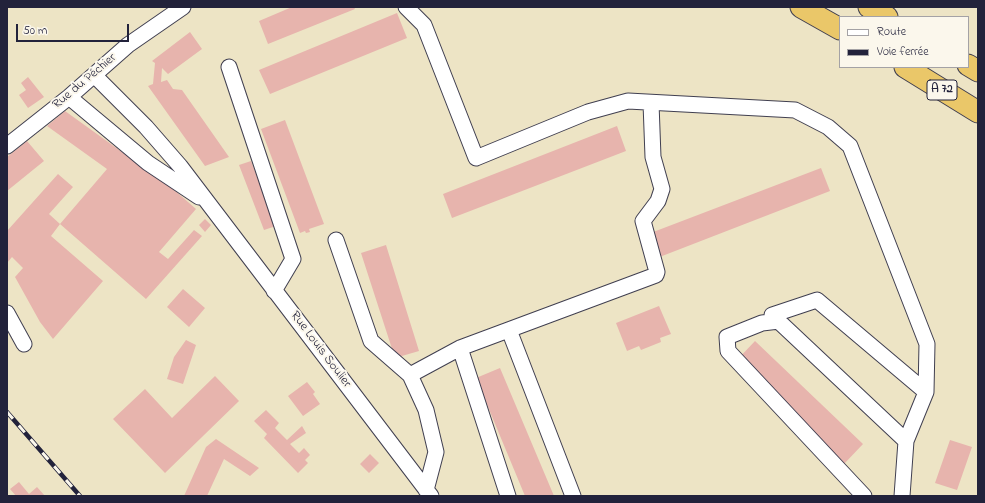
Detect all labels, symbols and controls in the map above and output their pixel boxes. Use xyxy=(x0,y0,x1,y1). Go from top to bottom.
scale bar xyxy=(18,16,131,42)
legend xyxy=(839,16,969,68)
text: 50 m xyxy=(23,22,47,40)
text: Route xyxy=(877,23,906,41)
text: Voie ferrée xyxy=(877,43,929,61)
street label: Rue du Péchier xyxy=(50,51,120,113)
road number: A 72 xyxy=(927,80,957,100)
street label: Rue Louis Soulier xyxy=(286,309,354,391)

